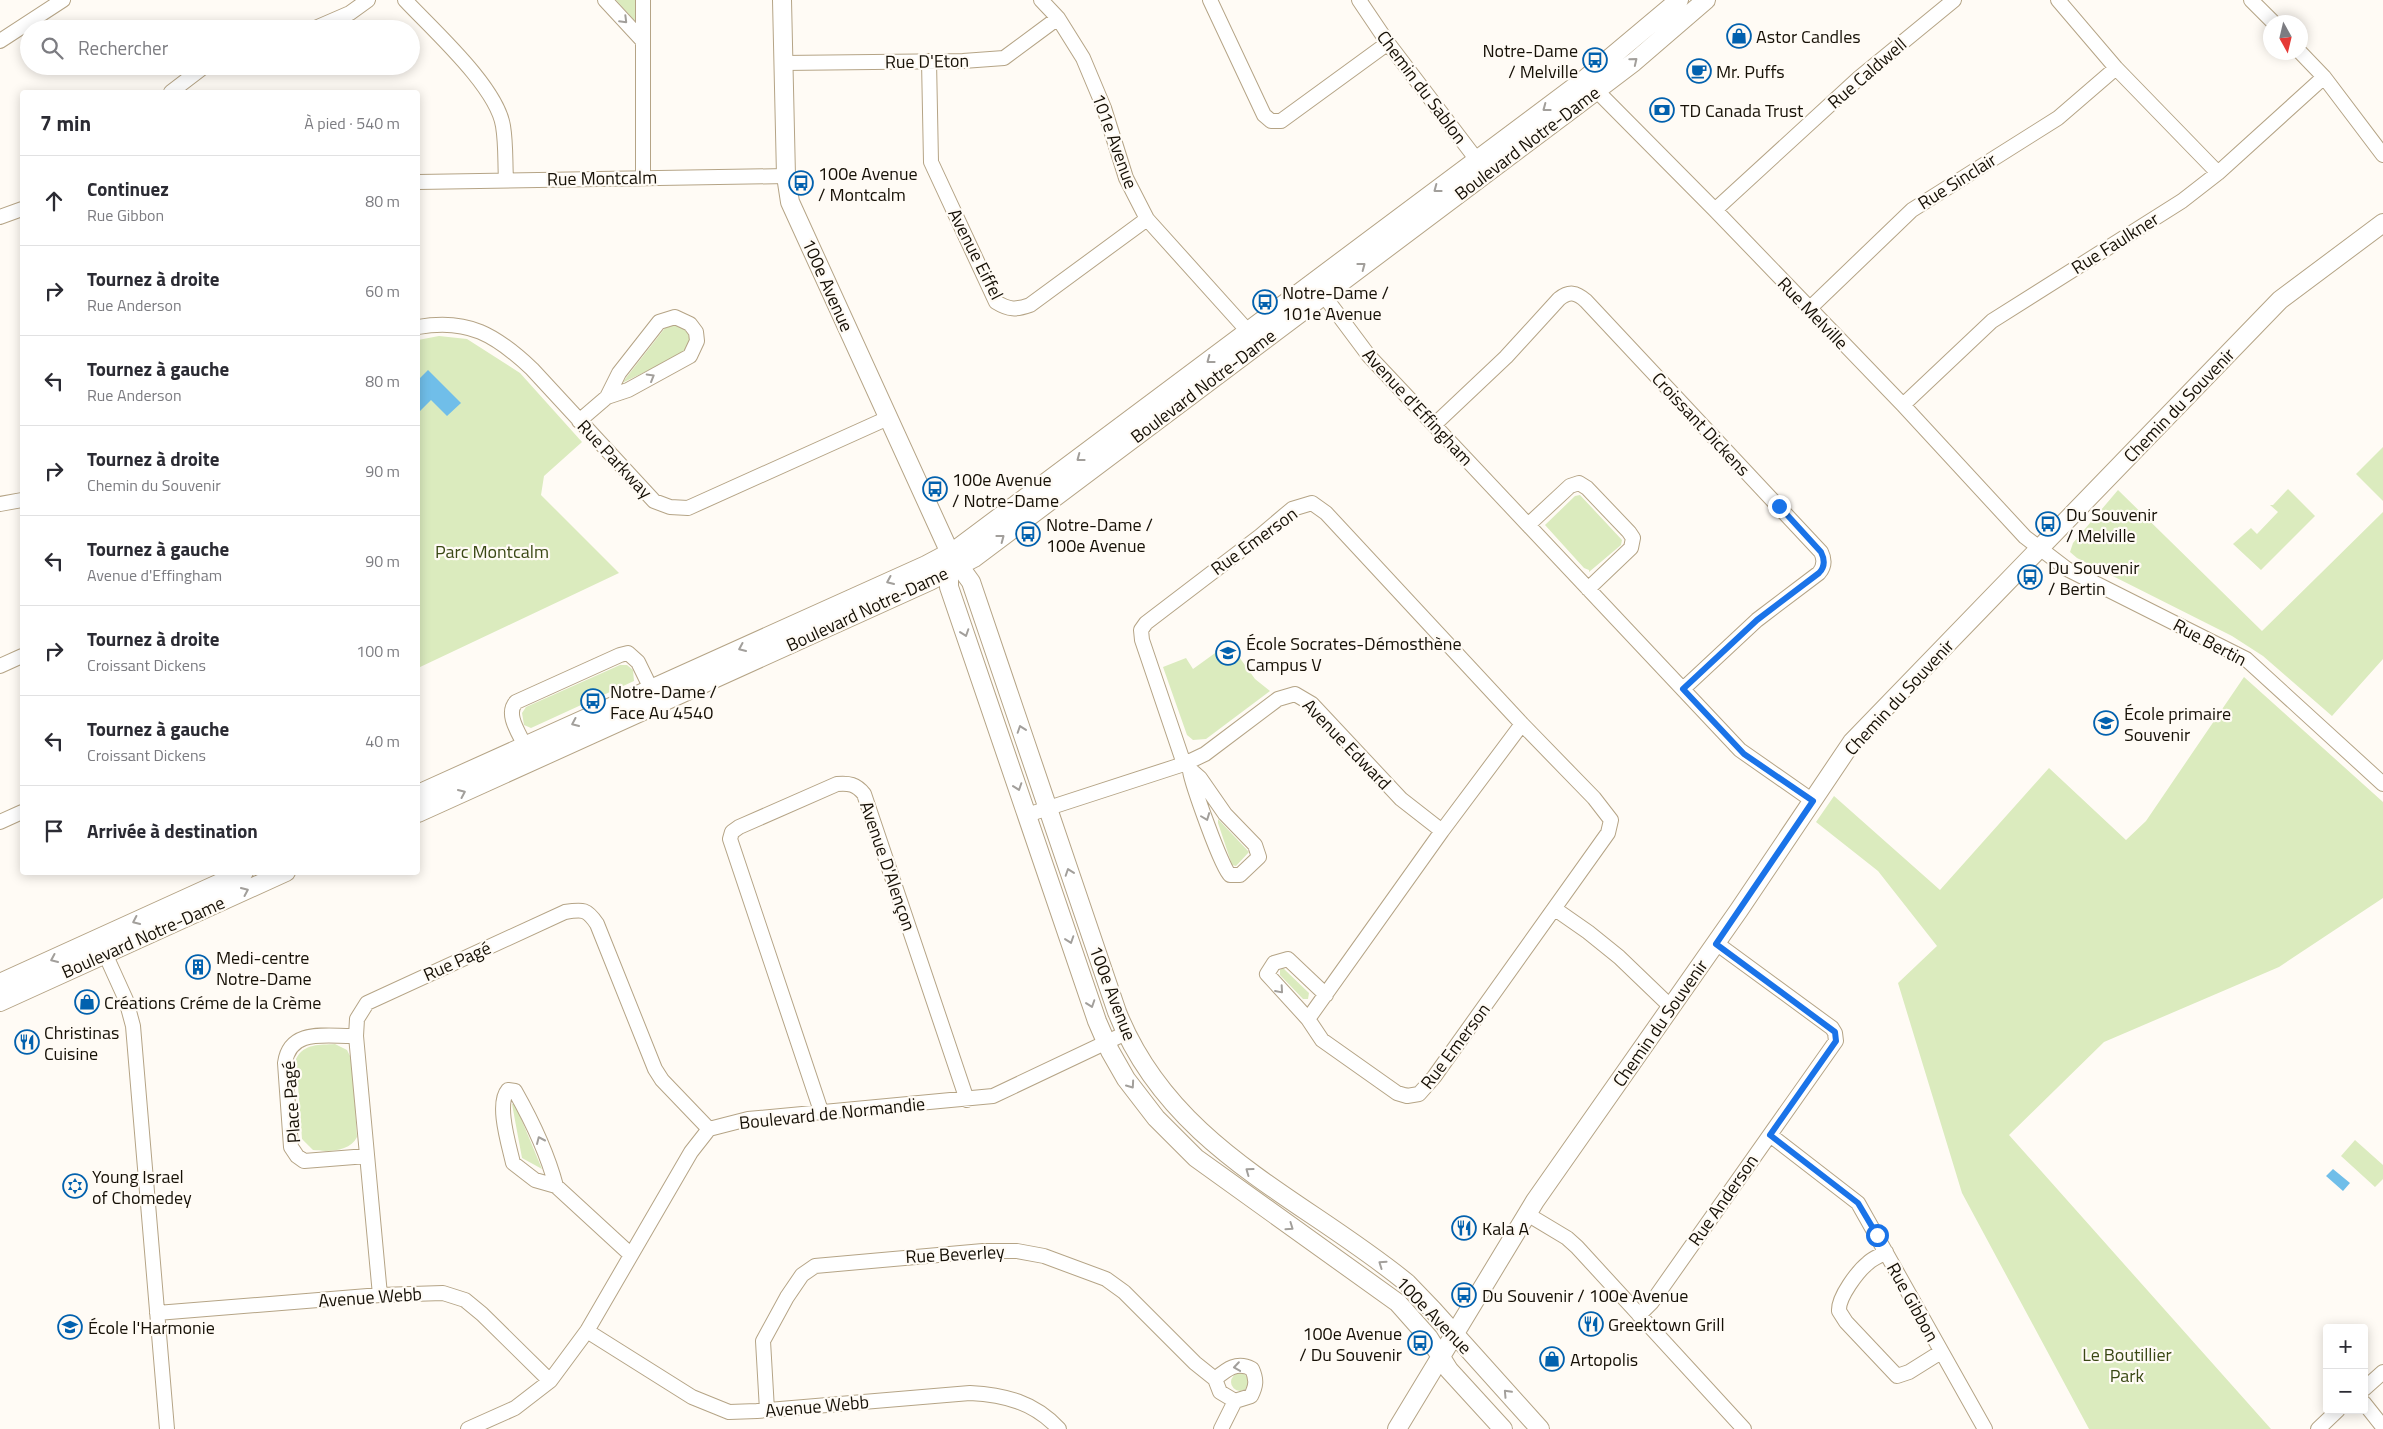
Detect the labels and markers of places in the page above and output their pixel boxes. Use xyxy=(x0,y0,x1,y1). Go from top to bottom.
shop icon: Astor Candles xyxy=(1726,23,1752,49)
place label: Astor Candles xyxy=(1756,23,1861,50)
place label: Notre-Dame / Melville xyxy=(1482,37,1578,85)
bus stop icon: Notre-Dame / Melville xyxy=(1582,47,1608,73)
cafe icon: Mr. Puffs xyxy=(1686,58,1712,84)
place label: Mr. Puffs xyxy=(1716,58,1785,85)
bank icon: TD Canada Trust xyxy=(1649,97,1675,123)
place label: TD Canada Trust xyxy=(1680,97,1804,124)
place label: 100e Avenue / Montcalm xyxy=(818,160,918,208)
bus stop icon: 100e Avenue / Montcalm xyxy=(788,170,814,196)
place label: Notre-Dame / 101e Avenue xyxy=(1282,279,1389,327)
bus stop icon: Notre-Dame / 101e Avenue xyxy=(1252,289,1278,315)
place label: 100e Avenue / Notre-Dame xyxy=(952,466,1059,514)
bus stop icon: 100e Avenue / Notre-Dame xyxy=(922,476,948,502)
place label: Du Souvenir / Melville xyxy=(2066,501,2157,549)
place label: Notre-Dame / 100e Avenue xyxy=(1046,511,1153,559)
bus stop icon: Du Souvenir / Melville xyxy=(2035,511,2061,537)
bus stop icon: Notre-Dame / 100e Avenue xyxy=(1015,521,1041,547)
place label: Du Souvenir / Bertin xyxy=(2048,554,2139,602)
bus stop icon: Du Souvenir / Bertin xyxy=(2017,564,2043,590)
place label: École Socrates-Démosthène Campus V xyxy=(1246,630,1462,678)
school or university icon: École Socrates-Démosthène Campus V xyxy=(1215,640,1241,666)
place label: Notre-Dame / Face Au 4540 xyxy=(610,678,717,726)
bus stop icon: Notre-Dame / Face Au 4540 xyxy=(580,688,606,714)
place label: École primaire Souvenir xyxy=(2124,700,2231,748)
school or university icon: École primaire Souvenir xyxy=(2093,710,2119,736)
place label: Medi-centre Notre-Dame xyxy=(216,944,312,992)
building icon: Medi-centre Notre-Dame xyxy=(185,954,211,980)
shop icon: Créations Créme de la Crème xyxy=(74,989,100,1015)
place label: Créations Créme de la Crème xyxy=(104,989,321,1016)
place label: Christinas Cuisine xyxy=(44,1019,119,1067)
restaurant icon: Christinas Cuisine xyxy=(14,1029,40,1055)
place label: Young Israel of Chomedey xyxy=(92,1163,192,1211)
synagogue icon: Young Israel of Chomedey xyxy=(62,1173,88,1199)
restaurant icon: Kala A xyxy=(1451,1215,1477,1241)
place label: Kala A xyxy=(1482,1215,1529,1242)
bus stop icon: Du Souvenir / 100e Avenue xyxy=(1451,1282,1477,1308)
place label: Du Souvenir / 100e Avenue xyxy=(1482,1282,1688,1309)
restaurant icon: Greektown Grill xyxy=(1578,1311,1604,1337)
place label: Greektown Grill xyxy=(1608,1311,1725,1338)
school or university icon: École l'Harmonie xyxy=(57,1314,83,1340)
place label: École l'Harmonie xyxy=(88,1314,215,1341)
place label: 100e Avenue / Du Souvenir xyxy=(1299,1320,1402,1368)
bus stop icon: 100e Avenue / Du Souvenir xyxy=(1407,1330,1433,1356)
shop icon: Artopolis xyxy=(1539,1346,1565,1372)
place label: Artopolis xyxy=(1570,1346,1638,1373)

